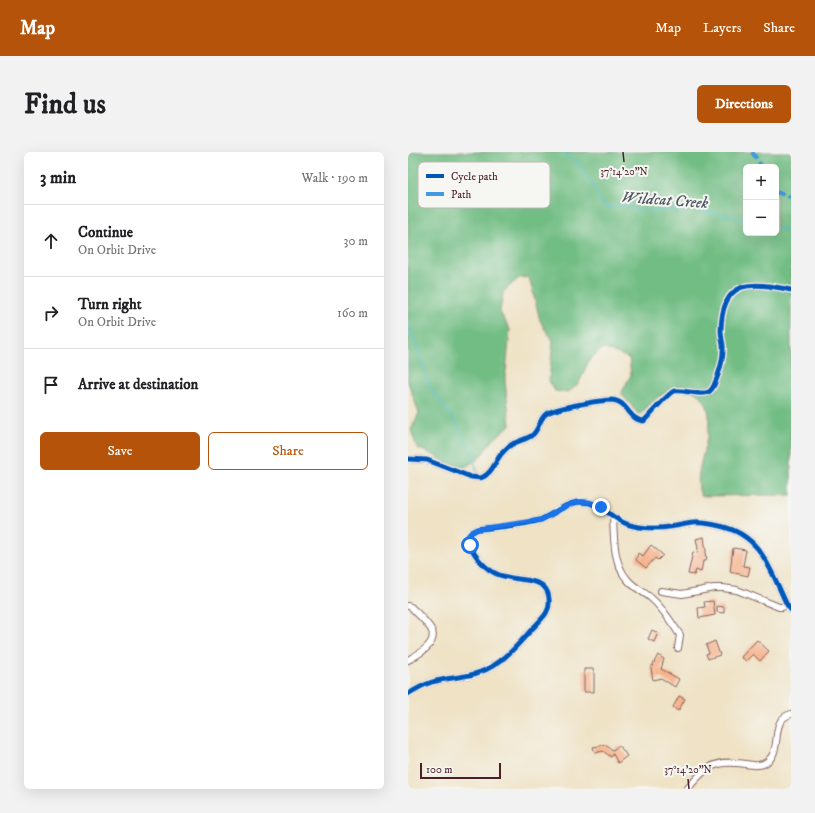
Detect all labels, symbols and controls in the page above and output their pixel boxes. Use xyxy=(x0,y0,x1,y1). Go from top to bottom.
text: Map xyxy=(20,17,55,40)
text: Map xyxy=(655,19,681,37)
text: Layers xyxy=(703,19,741,37)
text: Share xyxy=(763,19,795,37)
button: Directions xyxy=(697,85,791,123)
text: Find us xyxy=(24,87,106,122)
legend xyxy=(418,162,550,208)
map controls xyxy=(743,164,779,236)
button: + xyxy=(743,164,779,200)
text: 37°14'20"N xyxy=(600,166,648,178)
text: 3 min xyxy=(40,167,76,189)
text: Walk · 190 m xyxy=(302,170,368,186)
text: Cycle path xyxy=(451,170,498,184)
water label: Wildcat Creek xyxy=(621,187,709,213)
text: Path xyxy=(451,188,472,202)
button: − xyxy=(743,200,779,236)
text: Continue xyxy=(78,223,133,242)
icon: ahead xyxy=(40,230,62,252)
text: 30 m xyxy=(344,233,368,249)
text: On Orbit Drive xyxy=(78,242,156,258)
text: Turn right xyxy=(78,295,141,314)
icon: right xyxy=(40,302,62,324)
text: 160 m xyxy=(337,305,368,321)
text: On Orbit Drive xyxy=(78,314,156,330)
icon: arrive xyxy=(40,374,62,396)
text: Arrive at destination xyxy=(78,375,198,394)
button: Save xyxy=(40,432,200,470)
button: Share xyxy=(208,432,368,470)
route end xyxy=(592,498,610,516)
route start xyxy=(461,536,479,554)
scale bar xyxy=(420,761,501,780)
text: 100 m xyxy=(426,763,452,777)
text: 37°14'20"N xyxy=(664,764,712,776)

